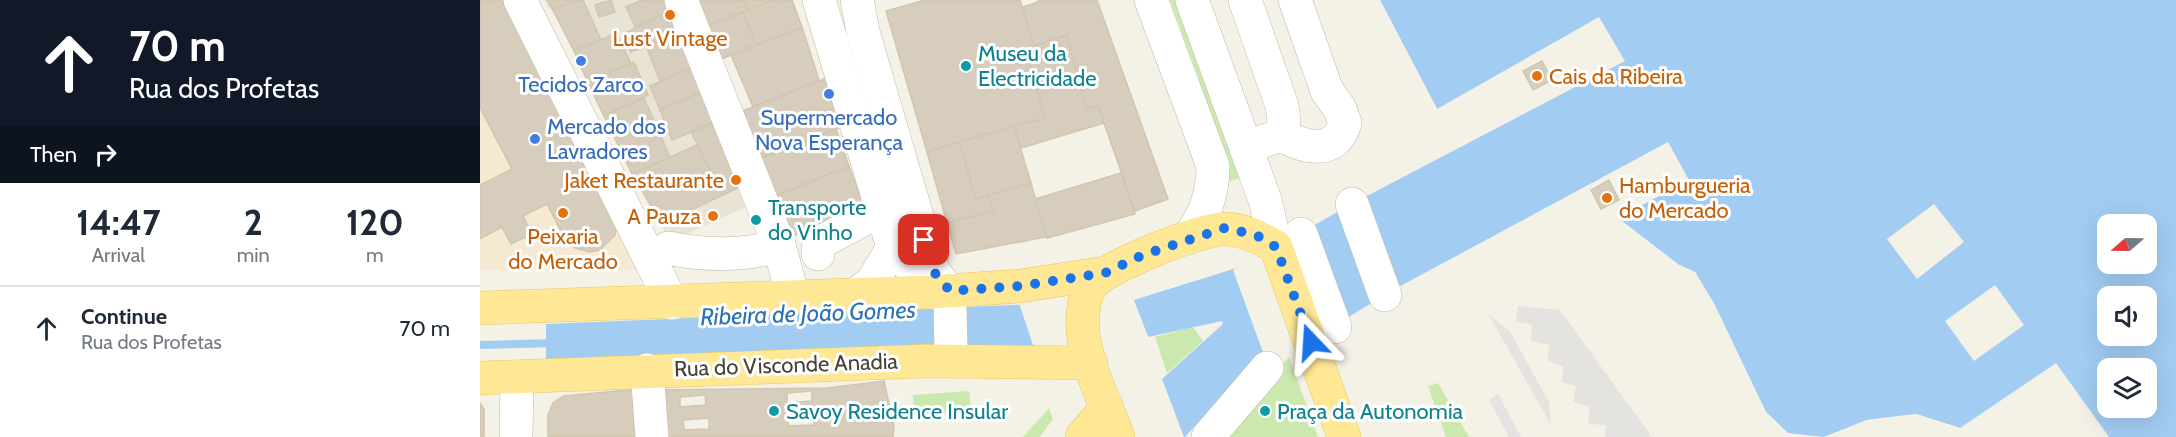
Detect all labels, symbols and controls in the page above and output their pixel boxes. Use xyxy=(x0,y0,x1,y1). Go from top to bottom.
marker: Lust Vintage xyxy=(663,8,677,22)
text: 70 m xyxy=(129,20,226,72)
icon: ahead xyxy=(30,24,108,102)
place label: Lust Vintage xyxy=(612,25,728,52)
place label: Museu da Electricidade xyxy=(978,40,1096,92)
marker: Tecidos Zarco xyxy=(574,54,588,68)
marker: Museu da Electricidade xyxy=(959,59,973,73)
place label: Cais da Ribeira xyxy=(1549,63,1683,90)
marker: Cais da Ribeira xyxy=(1530,69,1544,83)
place label: Tecidos Zarco xyxy=(518,71,644,98)
text: Rua dos Profetas xyxy=(129,72,319,105)
marker: Supermercado Nova Esperança xyxy=(822,87,836,101)
place label: Supermercado Nova Esperança xyxy=(755,104,904,156)
place label: Mercado dos Lavradores xyxy=(547,113,666,165)
marker: Mercado dos Lavradores xyxy=(528,132,542,146)
icon: right xyxy=(89,138,122,171)
text: Then xyxy=(30,141,77,168)
place label: Jaket Restaurante xyxy=(563,167,724,194)
place label: Hamburgueria do Mercado xyxy=(1619,172,1751,224)
marker: Jaket Restaurante xyxy=(729,173,743,187)
marker: Hamburgueria do Mercado xyxy=(1600,191,1614,205)
place label: Transporte do Vinho xyxy=(768,194,866,246)
text: 14:47 xyxy=(76,200,161,244)
text: 2 xyxy=(244,200,263,244)
text: 120 xyxy=(346,200,404,244)
place label: A Pauza xyxy=(627,203,701,230)
marker: Peixaria do Mercado xyxy=(556,206,570,220)
marker: A Pauza xyxy=(706,209,720,223)
marker: Transporte do Vinho xyxy=(749,213,763,227)
pin xyxy=(898,214,949,265)
north arrow xyxy=(2097,214,2157,274)
map controls xyxy=(2097,214,2157,418)
place label: Peixaria do Mercado xyxy=(508,223,618,275)
icon: arrive xyxy=(907,223,940,256)
text: Arrival xyxy=(92,243,145,267)
text: min xyxy=(237,243,270,267)
text: m xyxy=(366,243,384,267)
button: sound xyxy=(2097,286,2157,346)
water label: Ribeira de João Gomes xyxy=(700,295,916,331)
text: Continue xyxy=(81,303,167,330)
position arrow xyxy=(1279,310,1343,374)
icon: ahead xyxy=(30,312,63,345)
text: 70 m xyxy=(400,315,450,342)
text: Rua dos Profetas xyxy=(81,330,222,354)
street label: Rua do Visconde Anadia xyxy=(674,348,899,382)
button: layers xyxy=(2097,358,2157,418)
place label: Savoy Residence Insular xyxy=(786,398,1008,425)
place label: Praça da Autonomia xyxy=(1277,398,1464,425)
marker: Savoy Residence Insular xyxy=(767,404,781,418)
marker: Praça da Autonomia xyxy=(1258,404,1272,418)

